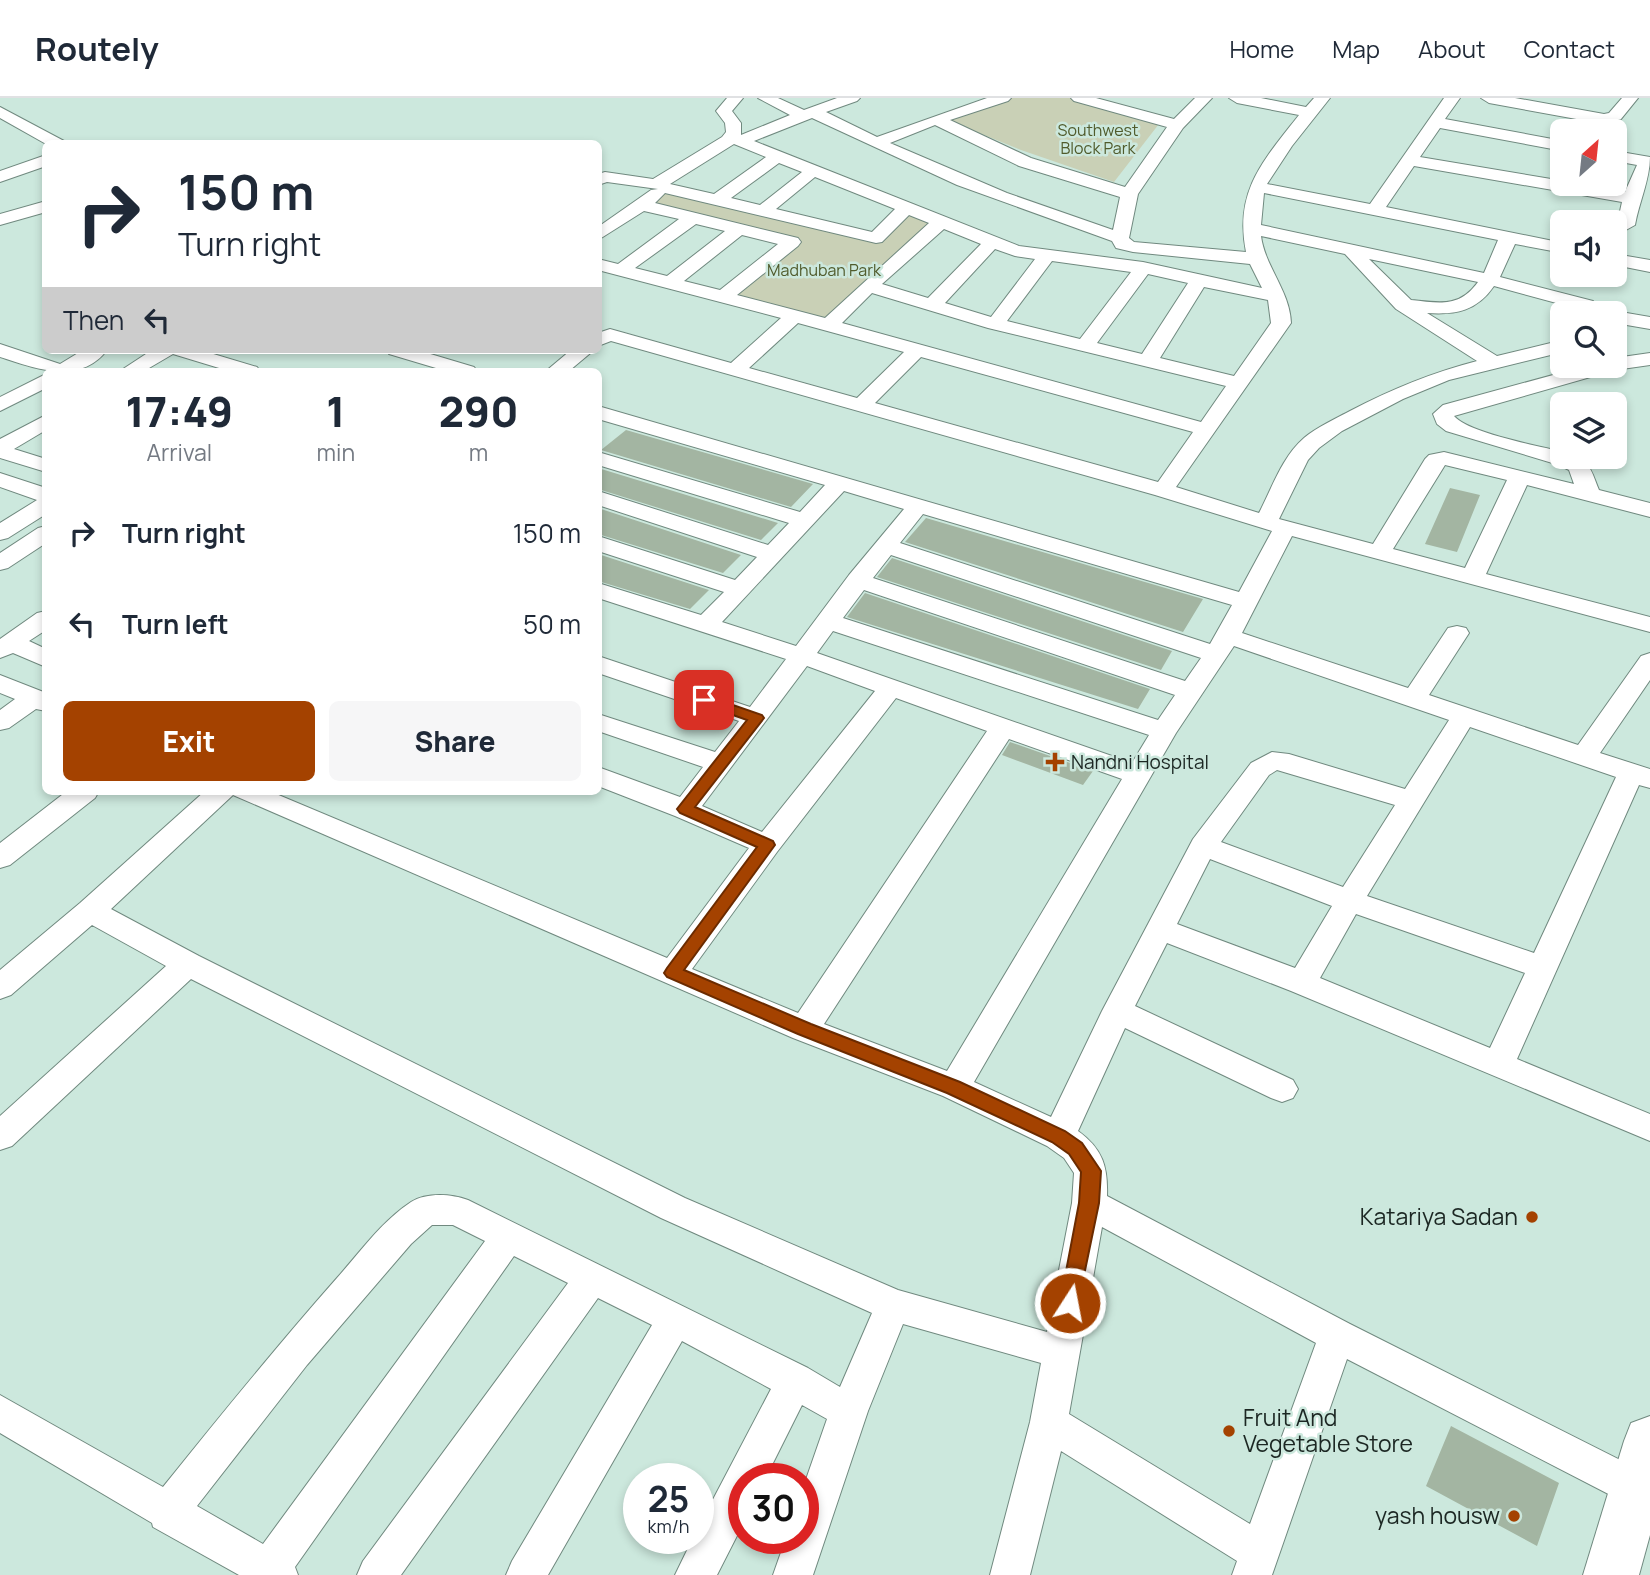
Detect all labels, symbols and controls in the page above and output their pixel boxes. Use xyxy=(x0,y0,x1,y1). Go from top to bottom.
text: Routely xyxy=(35,26,159,71)
text: Home xyxy=(1229,32,1294,65)
text: Map xyxy=(1332,32,1380,65)
text: About xyxy=(1418,32,1486,65)
text: Contact xyxy=(1524,32,1615,65)
park label: Southwest Block Park xyxy=(1058,119,1138,159)
north arrow xyxy=(1550,119,1628,196)
map controls xyxy=(1550,119,1627,469)
text: 150 m xyxy=(178,158,314,225)
icon: right xyxy=(63,168,154,259)
button: sound xyxy=(1550,210,1627,287)
text: Turn right xyxy=(178,222,321,266)
park label: Madhuban Park xyxy=(767,259,882,281)
icon: left xyxy=(138,301,176,339)
button: search xyxy=(1550,301,1627,378)
text: Then xyxy=(63,302,124,338)
text: 17:49 xyxy=(126,382,233,440)
text: 1 xyxy=(326,382,345,440)
text: 290 xyxy=(439,382,518,440)
button: layers xyxy=(1550,392,1627,469)
text: Arrival xyxy=(146,436,212,468)
text: min xyxy=(317,436,355,468)
text: m xyxy=(469,436,488,468)
icon: right xyxy=(63,514,101,552)
text: Turn right xyxy=(122,515,246,551)
text: 150 m xyxy=(513,515,581,551)
icon: left xyxy=(63,605,101,643)
text: Turn left xyxy=(122,606,229,642)
text: 50 m xyxy=(523,606,581,642)
pin xyxy=(674,670,734,730)
icon: arrive xyxy=(685,681,723,719)
button: Exit xyxy=(63,701,315,781)
button: Share xyxy=(329,701,581,781)
place label: Nandni Hospital xyxy=(1071,749,1209,775)
marker: Nandni Hospital xyxy=(1045,752,1065,772)
place label: Katariya Sadan xyxy=(1360,1200,1518,1232)
marker: Katariya Sadan xyxy=(1524,1209,1540,1225)
position arrow xyxy=(1033,1266,1107,1340)
place label: Fruit And Vegetable Store xyxy=(1243,1401,1413,1459)
marker: Fruit And Vegetable Store xyxy=(1221,1423,1237,1439)
speed limit sign: 30 xyxy=(728,1463,819,1554)
text: 25 xyxy=(648,1475,689,1523)
place label: yash housw xyxy=(1375,1499,1500,1531)
marker: yash housw xyxy=(1506,1508,1522,1524)
text: km/h xyxy=(648,1514,689,1538)

